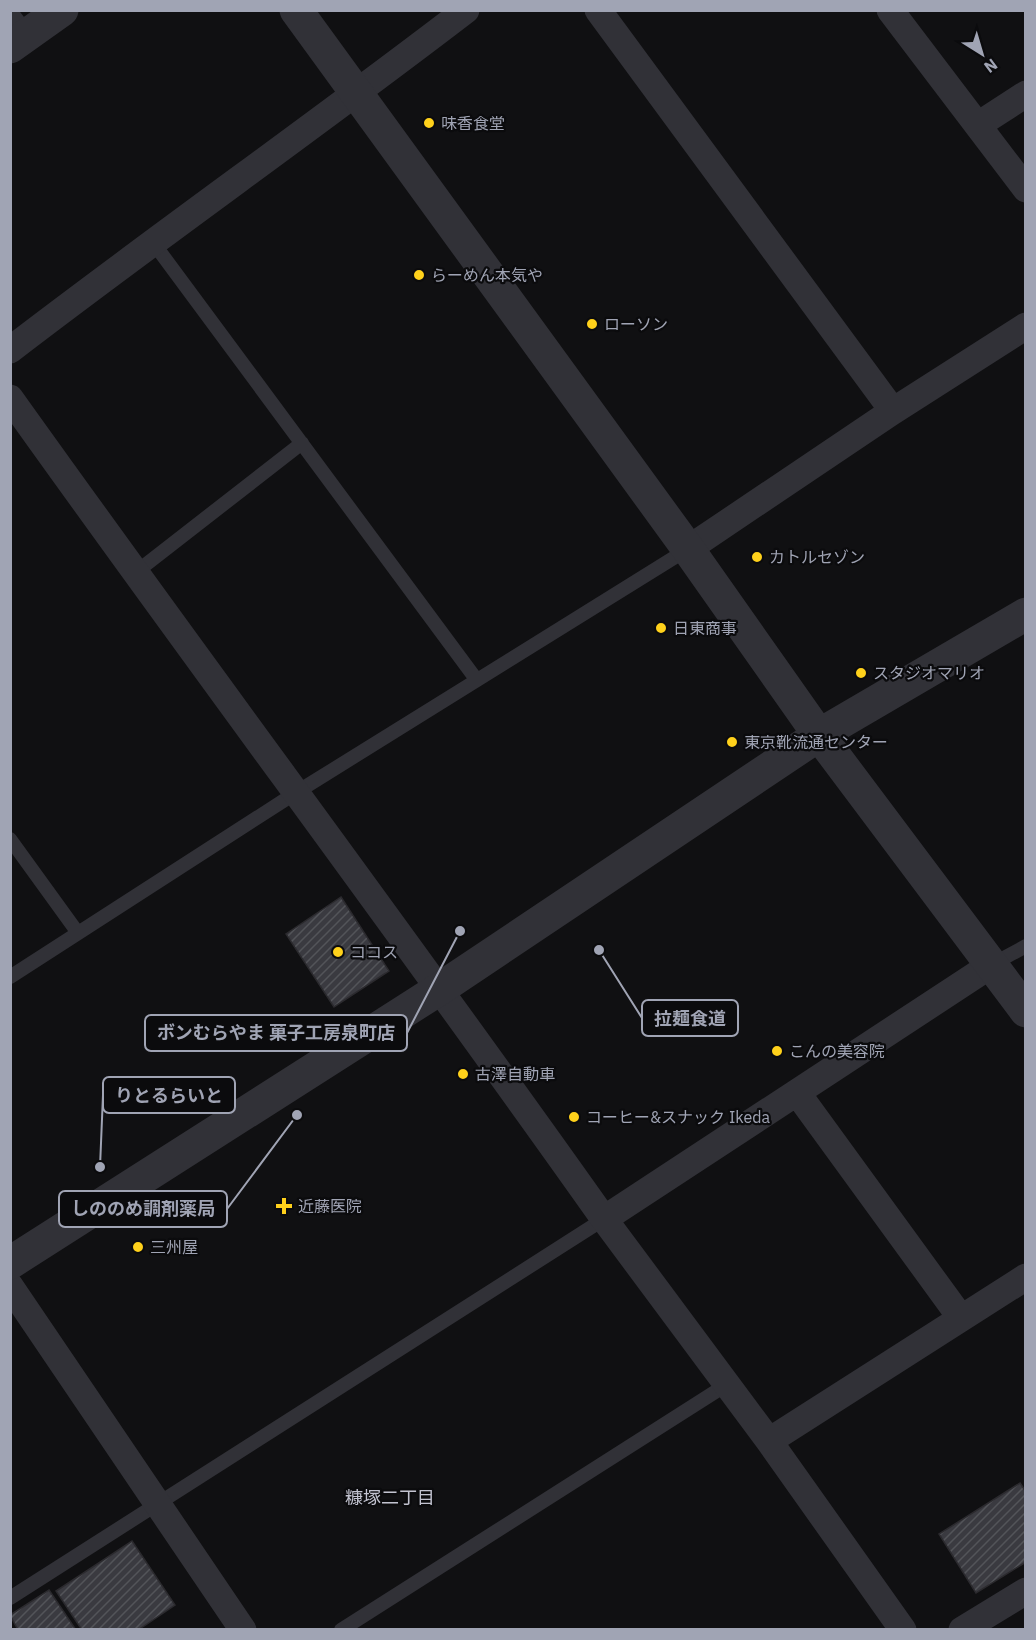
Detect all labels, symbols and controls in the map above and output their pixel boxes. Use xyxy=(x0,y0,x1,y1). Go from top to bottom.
north arrow xyxy=(952,24,1012,84)
text: N xyxy=(980,55,1002,77)
place label: 味香食堂 xyxy=(441,113,505,133)
marker: 味香食堂 xyxy=(422,116,436,130)
place label: らーめん本気や xyxy=(431,265,543,285)
marker: らーめん本気や xyxy=(412,268,426,282)
place label: ローソン xyxy=(604,314,668,334)
marker: ローソン xyxy=(585,317,599,331)
place label: カトルセゾン xyxy=(769,547,865,567)
marker: カトルセゾン xyxy=(750,550,764,564)
place label: 日東商事 xyxy=(673,618,737,638)
marker: 日東商事 xyxy=(654,621,668,635)
place label: スタジオマリオ xyxy=(873,663,985,683)
marker: スタジオマリオ xyxy=(854,666,868,680)
place label: 東京靴流通センター xyxy=(744,732,888,752)
marker: 東京靴流通センター xyxy=(725,735,739,749)
place label: ココス xyxy=(350,942,398,962)
marker: ココス xyxy=(331,945,345,959)
callout: 拉麺食道 xyxy=(642,1000,738,1036)
text: 拉麺食道 xyxy=(654,1007,726,1030)
callout: ボンむらやま 菓子工房泉町店 xyxy=(145,1015,407,1051)
text: ボンむらやま 菓子工房泉町店 xyxy=(157,1021,395,1044)
place label: こんの美容院 xyxy=(789,1041,885,1061)
marker: こんの美容院 xyxy=(770,1044,784,1058)
place label: 古澤自動車 xyxy=(475,1064,555,1084)
marker: 古澤自動車 xyxy=(456,1067,470,1081)
callout: りとるらいと xyxy=(103,1077,235,1113)
text: りとるらいと xyxy=(115,1084,223,1107)
place label: コーヒー&スナック Ikeda xyxy=(586,1107,771,1127)
marker: コーヒー&スナック Ikeda xyxy=(567,1110,581,1124)
callout: しののめ調剤薬局 xyxy=(59,1191,227,1227)
place label: 近藤医院 xyxy=(298,1196,362,1216)
text: しののめ調剤薬局 xyxy=(71,1197,215,1220)
marker: 近藤医院 xyxy=(275,1197,293,1215)
place label: 三州屋 xyxy=(150,1237,198,1257)
marker: 三州屋 xyxy=(131,1240,145,1254)
district label: 糠塚二丁目 xyxy=(345,1486,435,1509)

